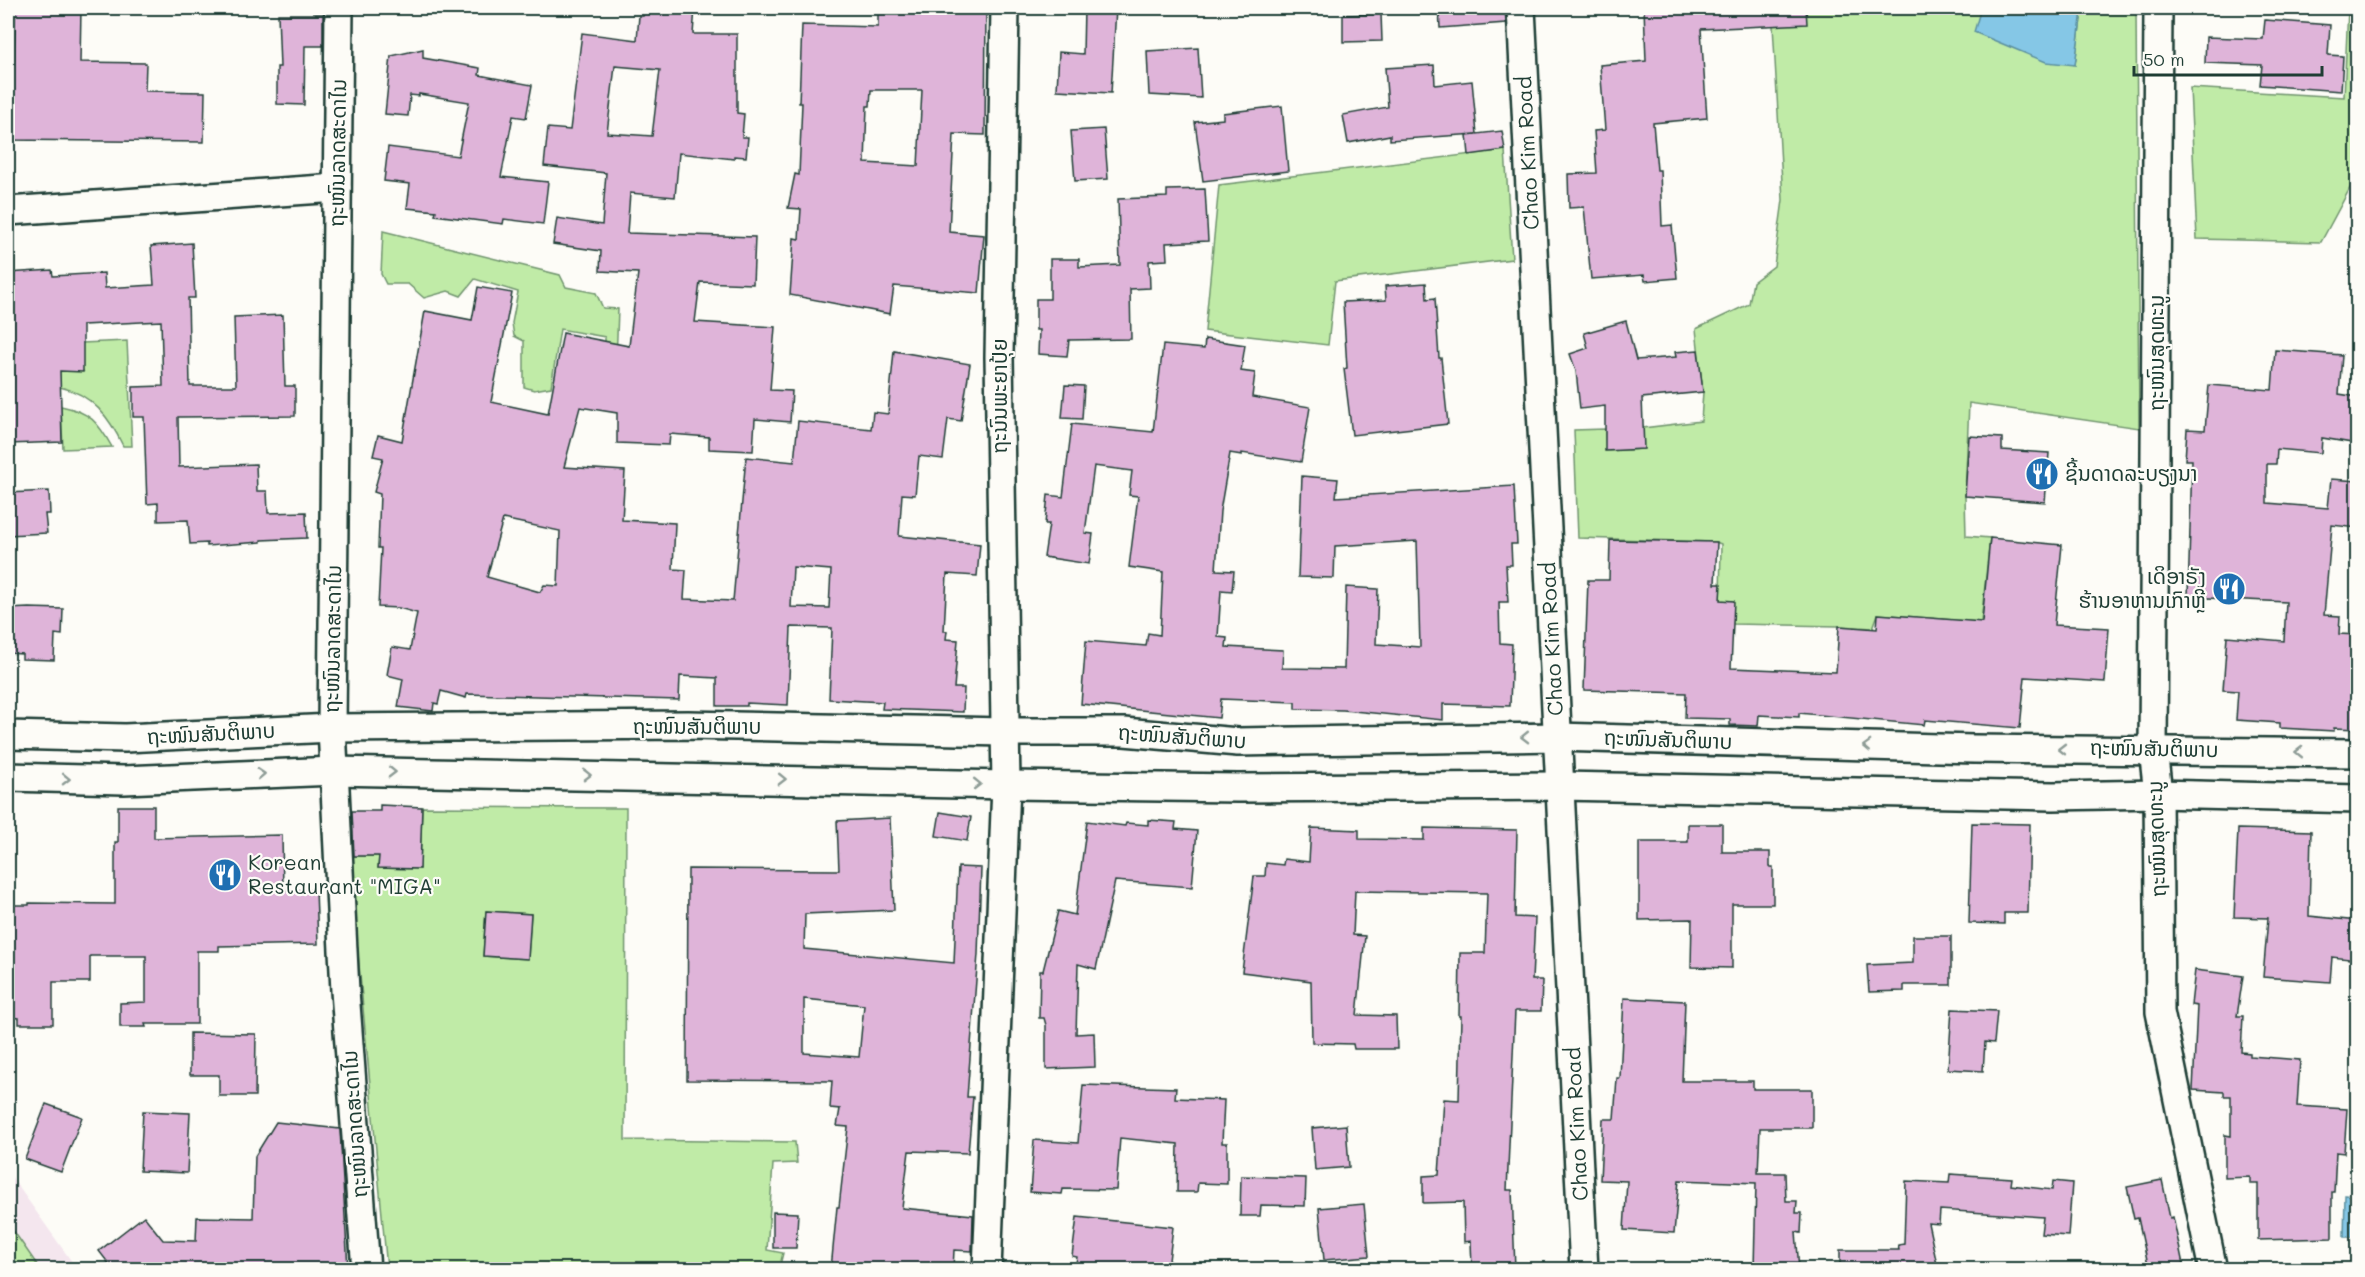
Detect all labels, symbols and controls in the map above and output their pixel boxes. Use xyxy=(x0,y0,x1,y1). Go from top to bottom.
scale bar xyxy=(2134,39,2322,77)
text: 50 m xyxy=(2143,47,2185,71)
street label: Chao Kim Road xyxy=(1509,75,1544,231)
street label: ຖະໜົນລາດສະດາໄນ xyxy=(322,79,351,227)
street label: ຖະໜົນສຸດທະນູ xyxy=(2142,295,2171,411)
street label: ຖະນົນພະຍາປຸ້ຍ xyxy=(985,338,1014,454)
restaurant icon: ຊີ້ນດາດລະບຽງນາ xyxy=(2024,456,2060,492)
place label: ຊີ້ນດາດລະບຽງນາ xyxy=(2065,457,2198,487)
street label: Chao Kim Road xyxy=(1533,561,1568,717)
place label: ເດິອາຣັງ ຮ້ານອາຫານເກົາຫຼີ xyxy=(2078,562,2206,613)
street label: ຖະໜົນລາດສະດາໄນ xyxy=(317,565,346,713)
restaurant icon: ເດິອາຣັງ ຮ້ານອາຫານເກົາຫຼີ xyxy=(2211,571,2247,607)
street label: ຖະໜົນສັນຕິພາບ xyxy=(633,712,761,739)
street label: ຖະໜົນສັນຕິພາບ xyxy=(146,716,276,749)
street label: ຖະໜົນສັນຕິພາບ xyxy=(1117,718,1247,753)
street label: ຖະໜົນສັນຕິພາບ xyxy=(1603,723,1733,754)
one-way arrow xyxy=(1521,731,1530,744)
street label: ຖະໜົນສັນຕິພາບ xyxy=(2089,733,2219,762)
one-way arrow xyxy=(1863,739,1872,752)
one-way arrow xyxy=(2058,743,2067,755)
one-way arrow xyxy=(2295,745,2304,758)
one-way arrow xyxy=(388,766,397,778)
one-way arrow xyxy=(256,768,265,781)
one-way arrow xyxy=(583,769,592,781)
one-way arrow xyxy=(61,772,70,785)
one-way arrow xyxy=(778,773,787,786)
one-way arrow xyxy=(973,778,982,790)
street label: ຖະໜົນສຸດທະນູ xyxy=(2140,780,2173,898)
place label: Korean Restaurant "MIGA" xyxy=(248,848,441,899)
restaurant icon: Korean Restaurant "MIGA" xyxy=(207,857,243,893)
street label: Chao Kim Road xyxy=(1558,1046,1593,1202)
street label: ຖະໜົນລາດສະດາໄນ xyxy=(335,1049,372,1199)

